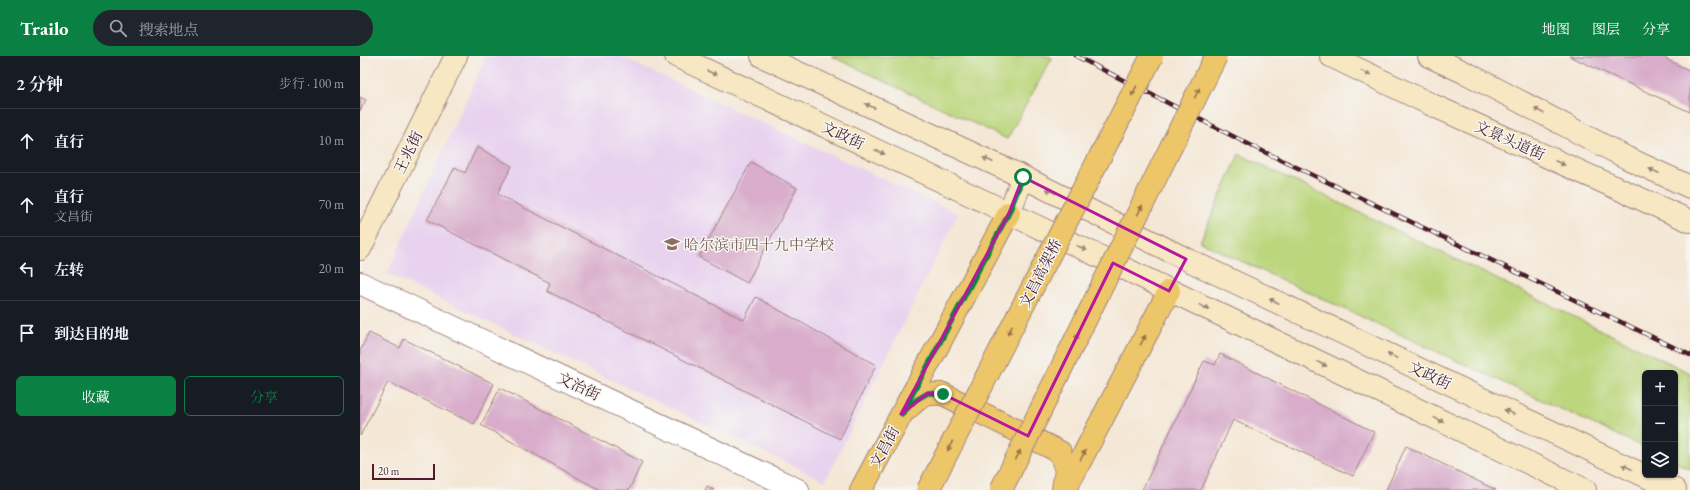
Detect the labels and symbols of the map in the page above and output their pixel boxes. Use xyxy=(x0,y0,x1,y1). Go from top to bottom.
one-way arrow xyxy=(706,70,717,76)
one-way arrow xyxy=(1360,70,1372,76)
one-way arrow xyxy=(1131,85,1137,96)
one-way arrow xyxy=(1194,87,1201,99)
one-way arrow xyxy=(864,103,876,109)
one-way arrow xyxy=(1533,108,1545,115)
street label: 文景头道街 xyxy=(1472,116,1548,164)
street label: 文政街 xyxy=(819,117,867,153)
street label: 王兆街 xyxy=(390,128,426,176)
one-way arrow xyxy=(874,149,885,155)
one-way arrow xyxy=(982,157,994,163)
one-way arrow xyxy=(1555,160,1567,166)
route start xyxy=(1014,168,1032,186)
one-way arrow xyxy=(1649,168,1660,174)
one-way arrow xyxy=(1045,188,1057,194)
one-way arrow xyxy=(1137,204,1143,215)
school or university icon: 哈尔滨市四十九中学校 xyxy=(663,235,681,253)
place label: 哈尔滨市四十九中学校 xyxy=(684,235,834,254)
street label: 文昌高架桥 xyxy=(1015,235,1065,311)
one-way arrow xyxy=(1076,245,1087,251)
one-way arrow xyxy=(1268,298,1280,304)
one-way arrow xyxy=(1199,304,1210,310)
one-way arrow xyxy=(1007,325,1013,336)
one-way arrow xyxy=(1073,333,1079,344)
one-way arrow xyxy=(1140,334,1146,346)
one-way arrow xyxy=(1386,353,1397,359)
street label: 文政街 xyxy=(1406,357,1454,393)
one-way arrow xyxy=(1316,361,1327,367)
street label: 文治街 xyxy=(555,368,603,404)
route end xyxy=(934,385,952,403)
one-way arrow xyxy=(1504,409,1515,415)
one-way arrow xyxy=(1433,417,1445,423)
street label: 文昌街 xyxy=(865,423,903,471)
one-way arrow xyxy=(947,440,954,452)
one-way arrow xyxy=(1015,449,1021,461)
one-way arrow xyxy=(1080,450,1086,461)
scale bar xyxy=(372,462,435,481)
one-way arrow xyxy=(1621,464,1632,470)

